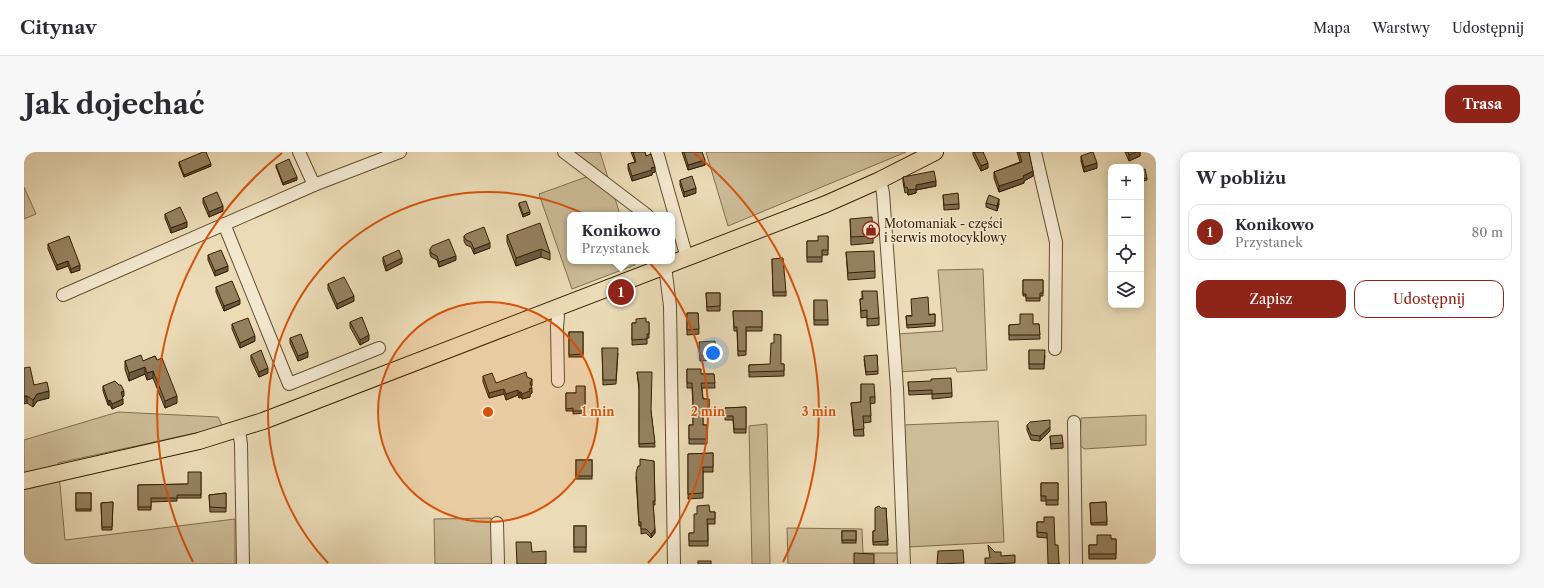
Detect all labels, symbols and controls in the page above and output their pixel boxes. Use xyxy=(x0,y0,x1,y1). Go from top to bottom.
text: Citynav xyxy=(20,16,97,39)
text: Mapa xyxy=(1313,19,1350,37)
text: Warstwy xyxy=(1372,19,1430,37)
text: Udostępnij xyxy=(1452,19,1524,37)
button: Trasa xyxy=(1445,85,1520,123)
text: Jak dojechać xyxy=(24,87,204,121)
map controls xyxy=(1108,164,1144,308)
button: + xyxy=(1108,164,1144,200)
text: W pobliżu xyxy=(1196,168,1286,188)
button: − xyxy=(1108,200,1144,236)
popup xyxy=(567,212,675,264)
text: Konikowo xyxy=(1235,215,1314,234)
place label: Motomaniak - części i serwis motocyklowy xyxy=(884,216,1007,245)
shop icon: Motomaniak - części i serwis motocyklowy xyxy=(861,220,881,240)
text: Konikowo xyxy=(582,221,660,240)
text: 1 xyxy=(1207,224,1213,240)
text: 80 m xyxy=(1471,224,1503,240)
text: Przystanek xyxy=(1235,234,1303,250)
button: locate xyxy=(1108,236,1144,272)
text: Przystanek xyxy=(582,240,649,256)
button: layers xyxy=(1108,272,1144,308)
pin: 1 xyxy=(608,277,634,307)
button: Zapisz xyxy=(1196,280,1346,318)
button: Udostępnij xyxy=(1354,280,1504,318)
your location xyxy=(703,343,723,363)
text: 1 min xyxy=(582,404,615,419)
text: 2 min xyxy=(691,404,726,419)
text: 3 min xyxy=(802,404,837,419)
centre of rings xyxy=(481,405,495,419)

